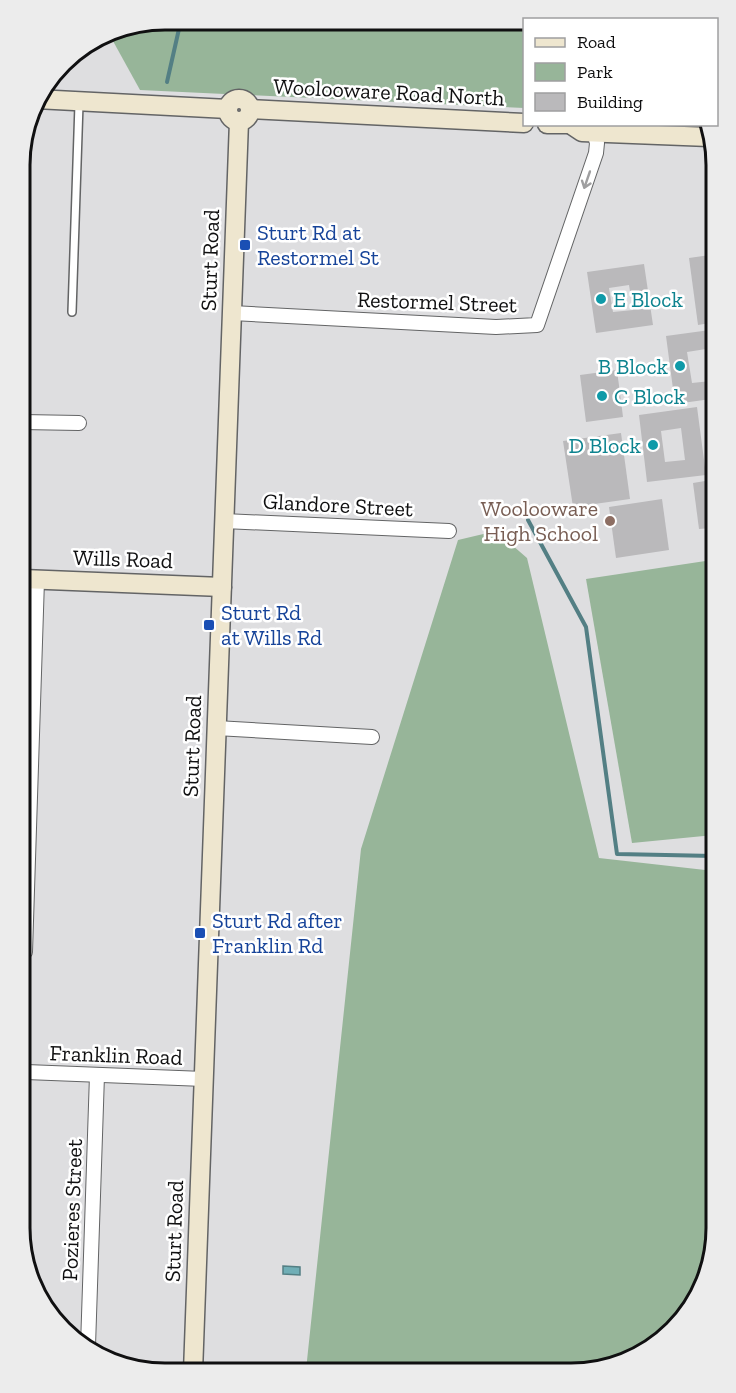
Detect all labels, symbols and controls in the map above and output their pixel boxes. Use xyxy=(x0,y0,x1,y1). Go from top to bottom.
legend xyxy=(523,18,718,126)
text: Road xyxy=(577,31,616,53)
text: Park xyxy=(577,61,613,83)
street label: Woolooware Road North xyxy=(273,72,506,112)
text: Building xyxy=(577,91,643,113)
one-way arrow xyxy=(581,170,592,189)
street label: Sturt Road xyxy=(195,209,225,311)
place label: Sturt Rd at Restormel St xyxy=(257,219,380,271)
marker: Sturt Rd at Restormel St xyxy=(238,238,252,252)
street label: Restormel Street xyxy=(357,286,518,318)
place label: E Block xyxy=(613,286,683,313)
marker: E Block xyxy=(594,292,608,306)
place label: B Block xyxy=(598,353,669,380)
marker: B Block xyxy=(673,359,687,373)
place label: C Block xyxy=(614,383,686,410)
marker: C Block xyxy=(595,389,609,403)
place label: D Block xyxy=(569,432,642,459)
marker: D Block xyxy=(646,438,660,452)
street label: Glandore Street xyxy=(262,488,415,522)
place label: Woolooware High School xyxy=(481,495,598,547)
marker: Woolooware High School xyxy=(603,514,617,528)
street label: Wills Road xyxy=(73,544,173,574)
place label: Sturt Rd at Wills Rd xyxy=(221,599,322,651)
marker: Sturt Rd at Wills Rd xyxy=(202,618,216,632)
street label: Sturt Road xyxy=(177,695,207,797)
place label: Sturt Rd after Franklin Rd xyxy=(212,907,342,959)
marker: Sturt Rd after Franklin Rd xyxy=(193,926,207,940)
street label: Franklin Road xyxy=(49,1039,183,1071)
street label: Pozieres Street xyxy=(56,1138,88,1282)
street label: Sturt Road xyxy=(159,1180,189,1282)

